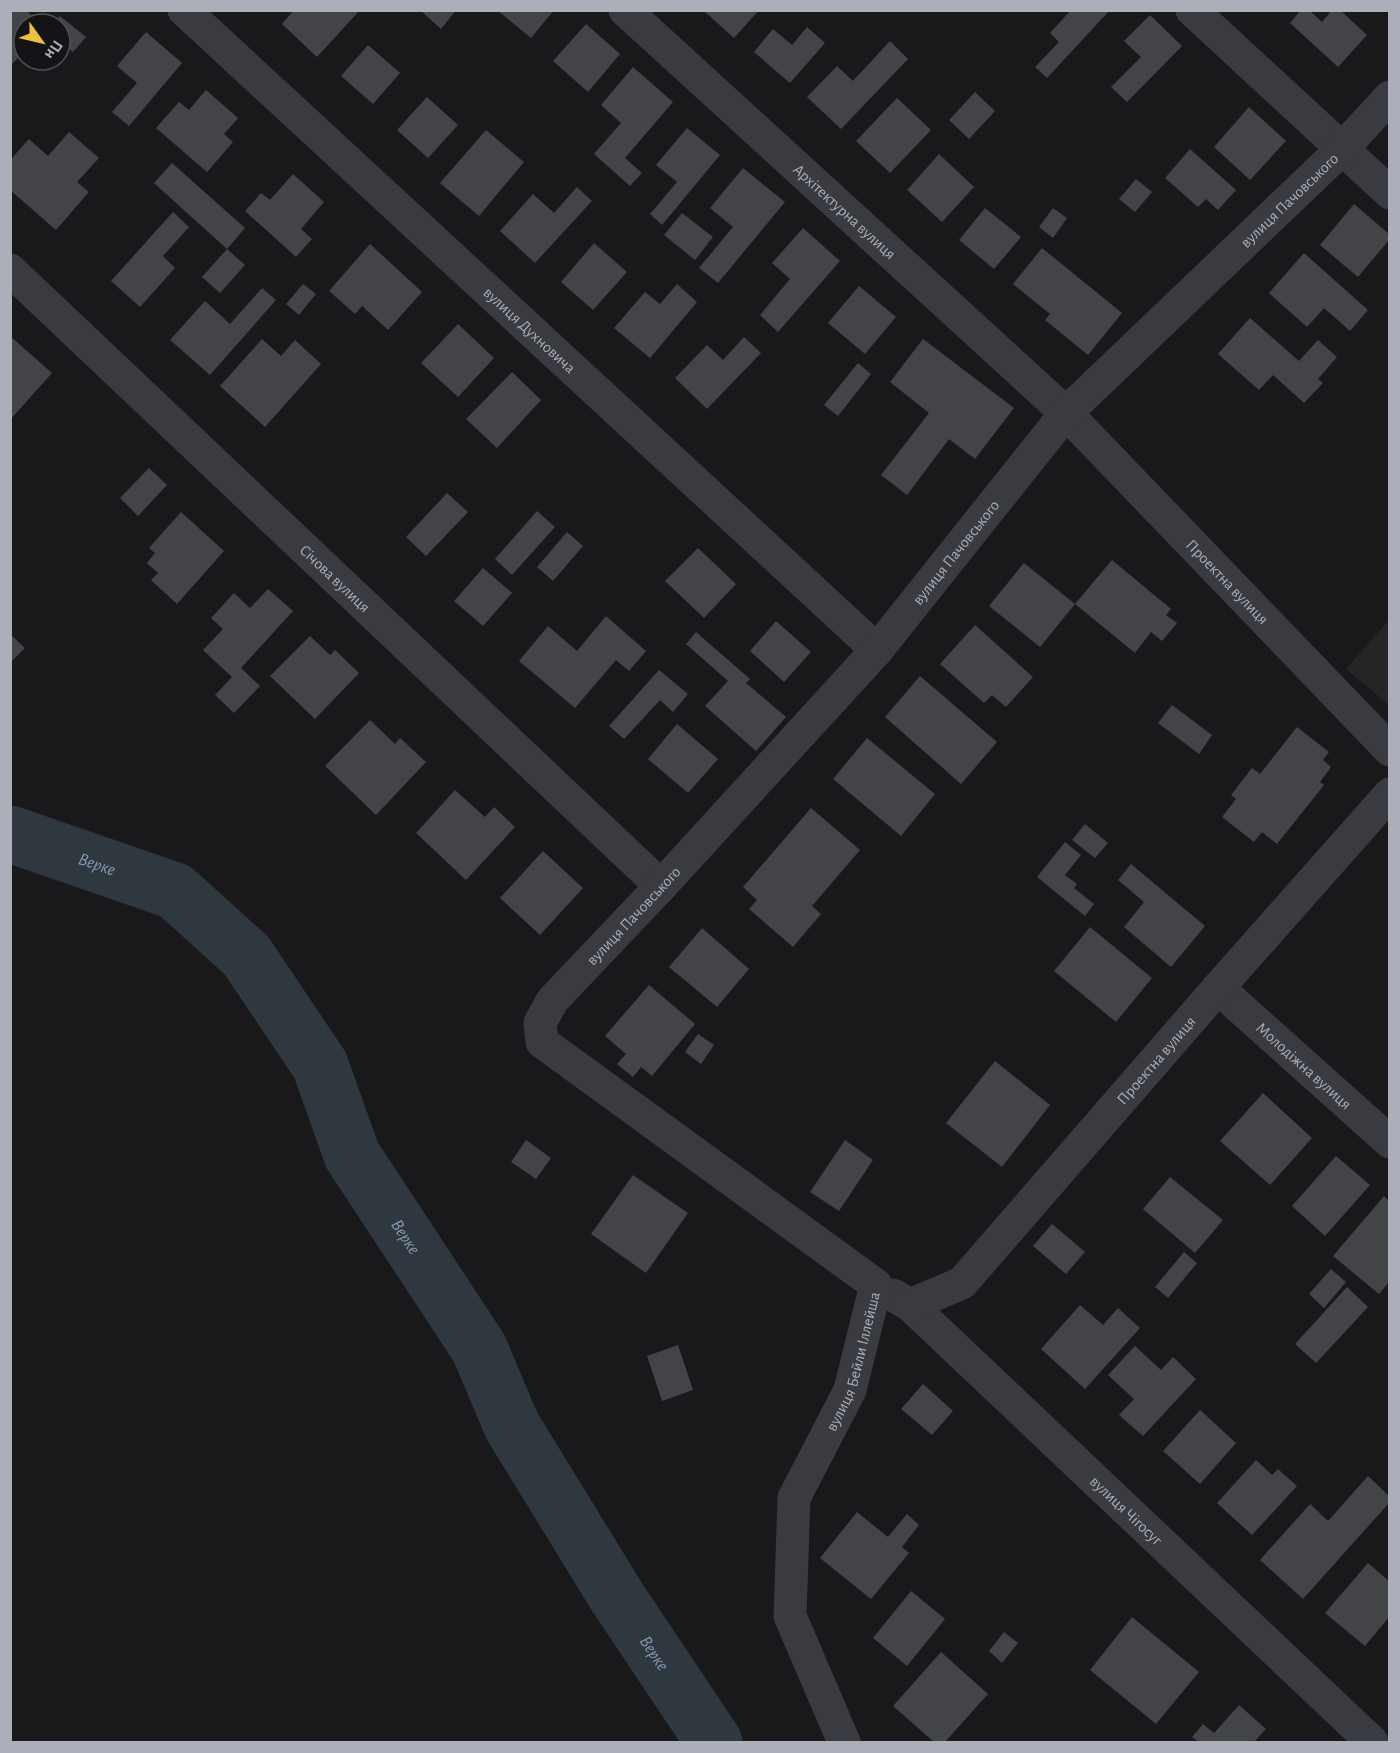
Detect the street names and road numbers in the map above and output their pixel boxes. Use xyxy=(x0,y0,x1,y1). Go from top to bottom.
street label: вулиця Пачовського xyxy=(1237,150,1342,251)
street label: Архітектурна вулиця xyxy=(790,161,899,262)
street label: вулиця Духновича xyxy=(480,284,578,376)
street label: вулиця Пачовського xyxy=(910,497,1003,608)
street label: Проектна вулиця xyxy=(1183,537,1271,628)
street label: Січова вулиця xyxy=(296,542,373,616)
street label: вулиця Пачовського xyxy=(584,864,684,968)
street label: Проектна вулиця xyxy=(1114,1013,1199,1108)
street label: Молодіжна вулиця xyxy=(1253,1020,1354,1113)
street label: вулиця Бейли Іллейша xyxy=(823,1290,883,1434)
street label: вулиця Чігосуг xyxy=(1087,1473,1166,1549)

